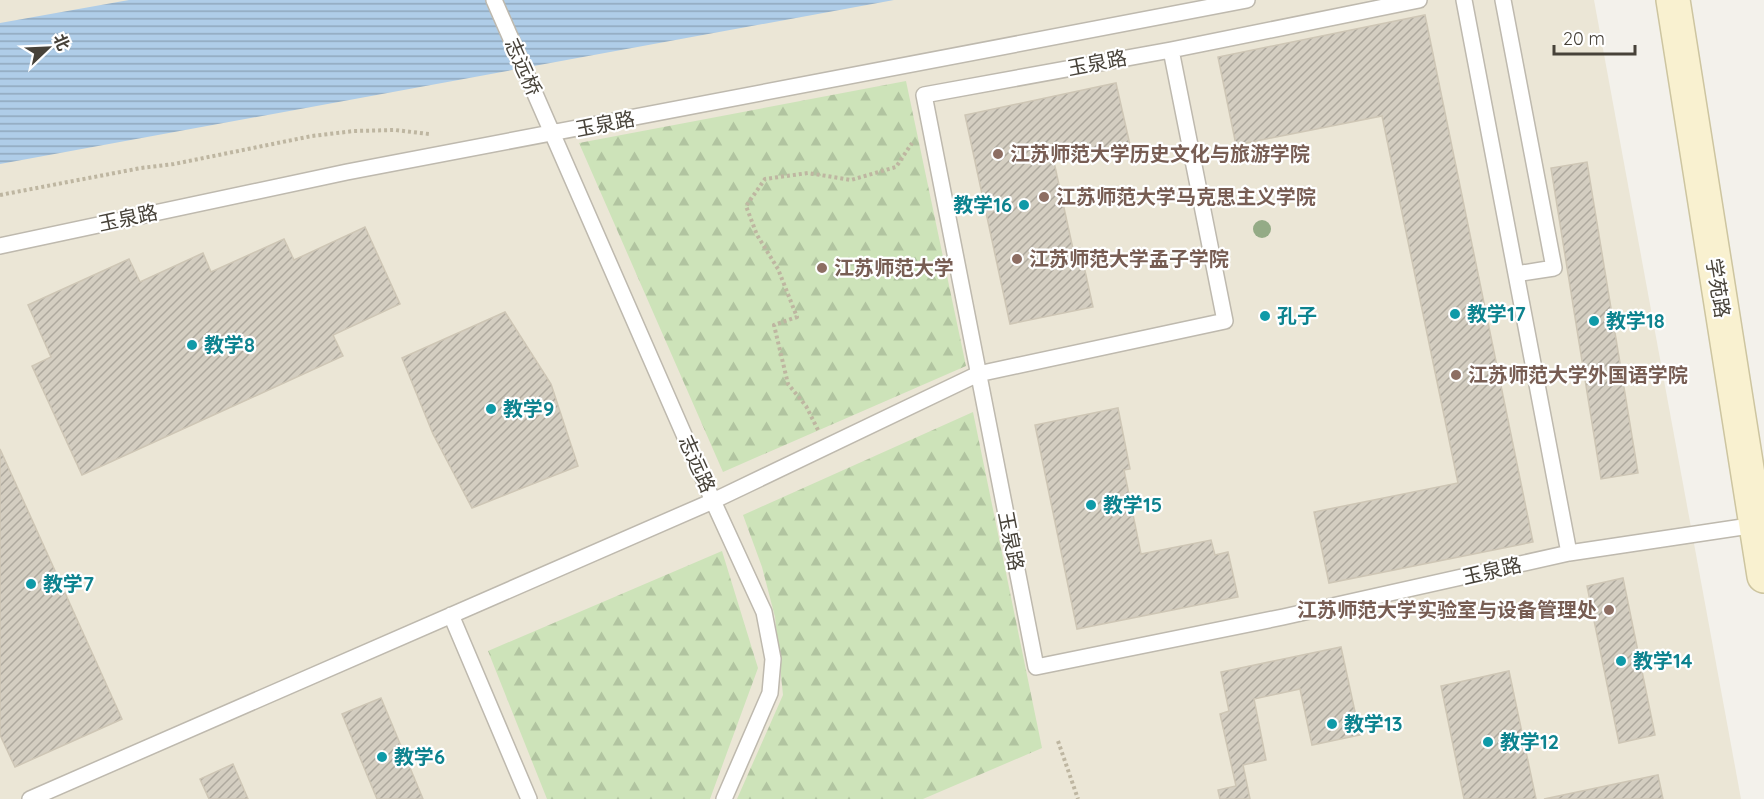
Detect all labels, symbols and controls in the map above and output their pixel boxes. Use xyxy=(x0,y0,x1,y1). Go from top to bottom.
north arrow xyxy=(18,18,78,78)
scale bar xyxy=(1554,18,1635,56)
text: 20 m xyxy=(1563,27,1605,50)
text: 北 xyxy=(49,31,74,53)
street label: 志远桥 xyxy=(500,34,547,99)
street label: 玉泉路 xyxy=(1065,45,1129,81)
street label: 玉泉路 xyxy=(573,106,637,142)
place label: 江苏师范大学历史文化与旅游学院 xyxy=(1010,141,1310,166)
marker: 江苏师范大学历史文化与旅游学院 xyxy=(991,147,1005,161)
place label: 江苏师范大学马克思主义学院 xyxy=(1056,184,1316,209)
marker: 江苏师范大学马克思主义学院 xyxy=(1037,190,1051,204)
place label: 教学16 xyxy=(953,192,1012,217)
marker: 教学16 xyxy=(1017,198,1031,212)
street label: 玉泉路 xyxy=(96,199,160,236)
place label: 江苏师范大学孟子学院 xyxy=(1029,246,1229,271)
marker: 江苏师范大学孟子学院 xyxy=(1010,252,1024,266)
place label: 江苏师范大学 xyxy=(834,255,954,280)
street label: 学苑路 xyxy=(1701,256,1736,320)
marker: 江苏师范大学 xyxy=(815,261,829,275)
place label: 教学17 xyxy=(1467,301,1526,326)
place label: 孔子 xyxy=(1277,303,1317,328)
marker: 教学17 xyxy=(1448,307,1462,321)
place label: 教学18 xyxy=(1606,308,1665,333)
marker: 孔子 xyxy=(1258,309,1272,323)
marker: 教学18 xyxy=(1587,314,1601,328)
place label: 教学8 xyxy=(204,332,255,357)
marker: 教学8 xyxy=(185,338,199,352)
place label: 江苏师范大学外国语学院 xyxy=(1468,362,1688,387)
marker: 江苏师范大学外国语学院 xyxy=(1449,368,1463,382)
place label: 教学9 xyxy=(503,396,554,421)
marker: 教学9 xyxy=(484,402,498,416)
street label: 志远路 xyxy=(674,431,721,496)
place label: 教学15 xyxy=(1103,492,1162,517)
marker: 教学15 xyxy=(1084,498,1098,512)
street label: 玉泉路 xyxy=(993,509,1029,573)
street label: 玉泉路 xyxy=(1460,552,1524,589)
place label: 教学7 xyxy=(43,571,94,596)
marker: 教学7 xyxy=(24,577,38,591)
place label: 江苏师范大学实验室与设备管理处 xyxy=(1297,597,1597,622)
marker: 江苏师范大学实验室与设备管理处 xyxy=(1602,603,1616,617)
place label: 教学14 xyxy=(1633,648,1693,673)
marker: 教学14 xyxy=(1614,654,1628,668)
place label: 教学13 xyxy=(1344,711,1403,736)
marker: 教学13 xyxy=(1325,717,1339,731)
place label: 教学12 xyxy=(1500,729,1559,754)
marker: 教学12 xyxy=(1481,735,1495,749)
place label: 教学6 xyxy=(394,744,445,769)
marker: 教学6 xyxy=(375,750,389,764)

